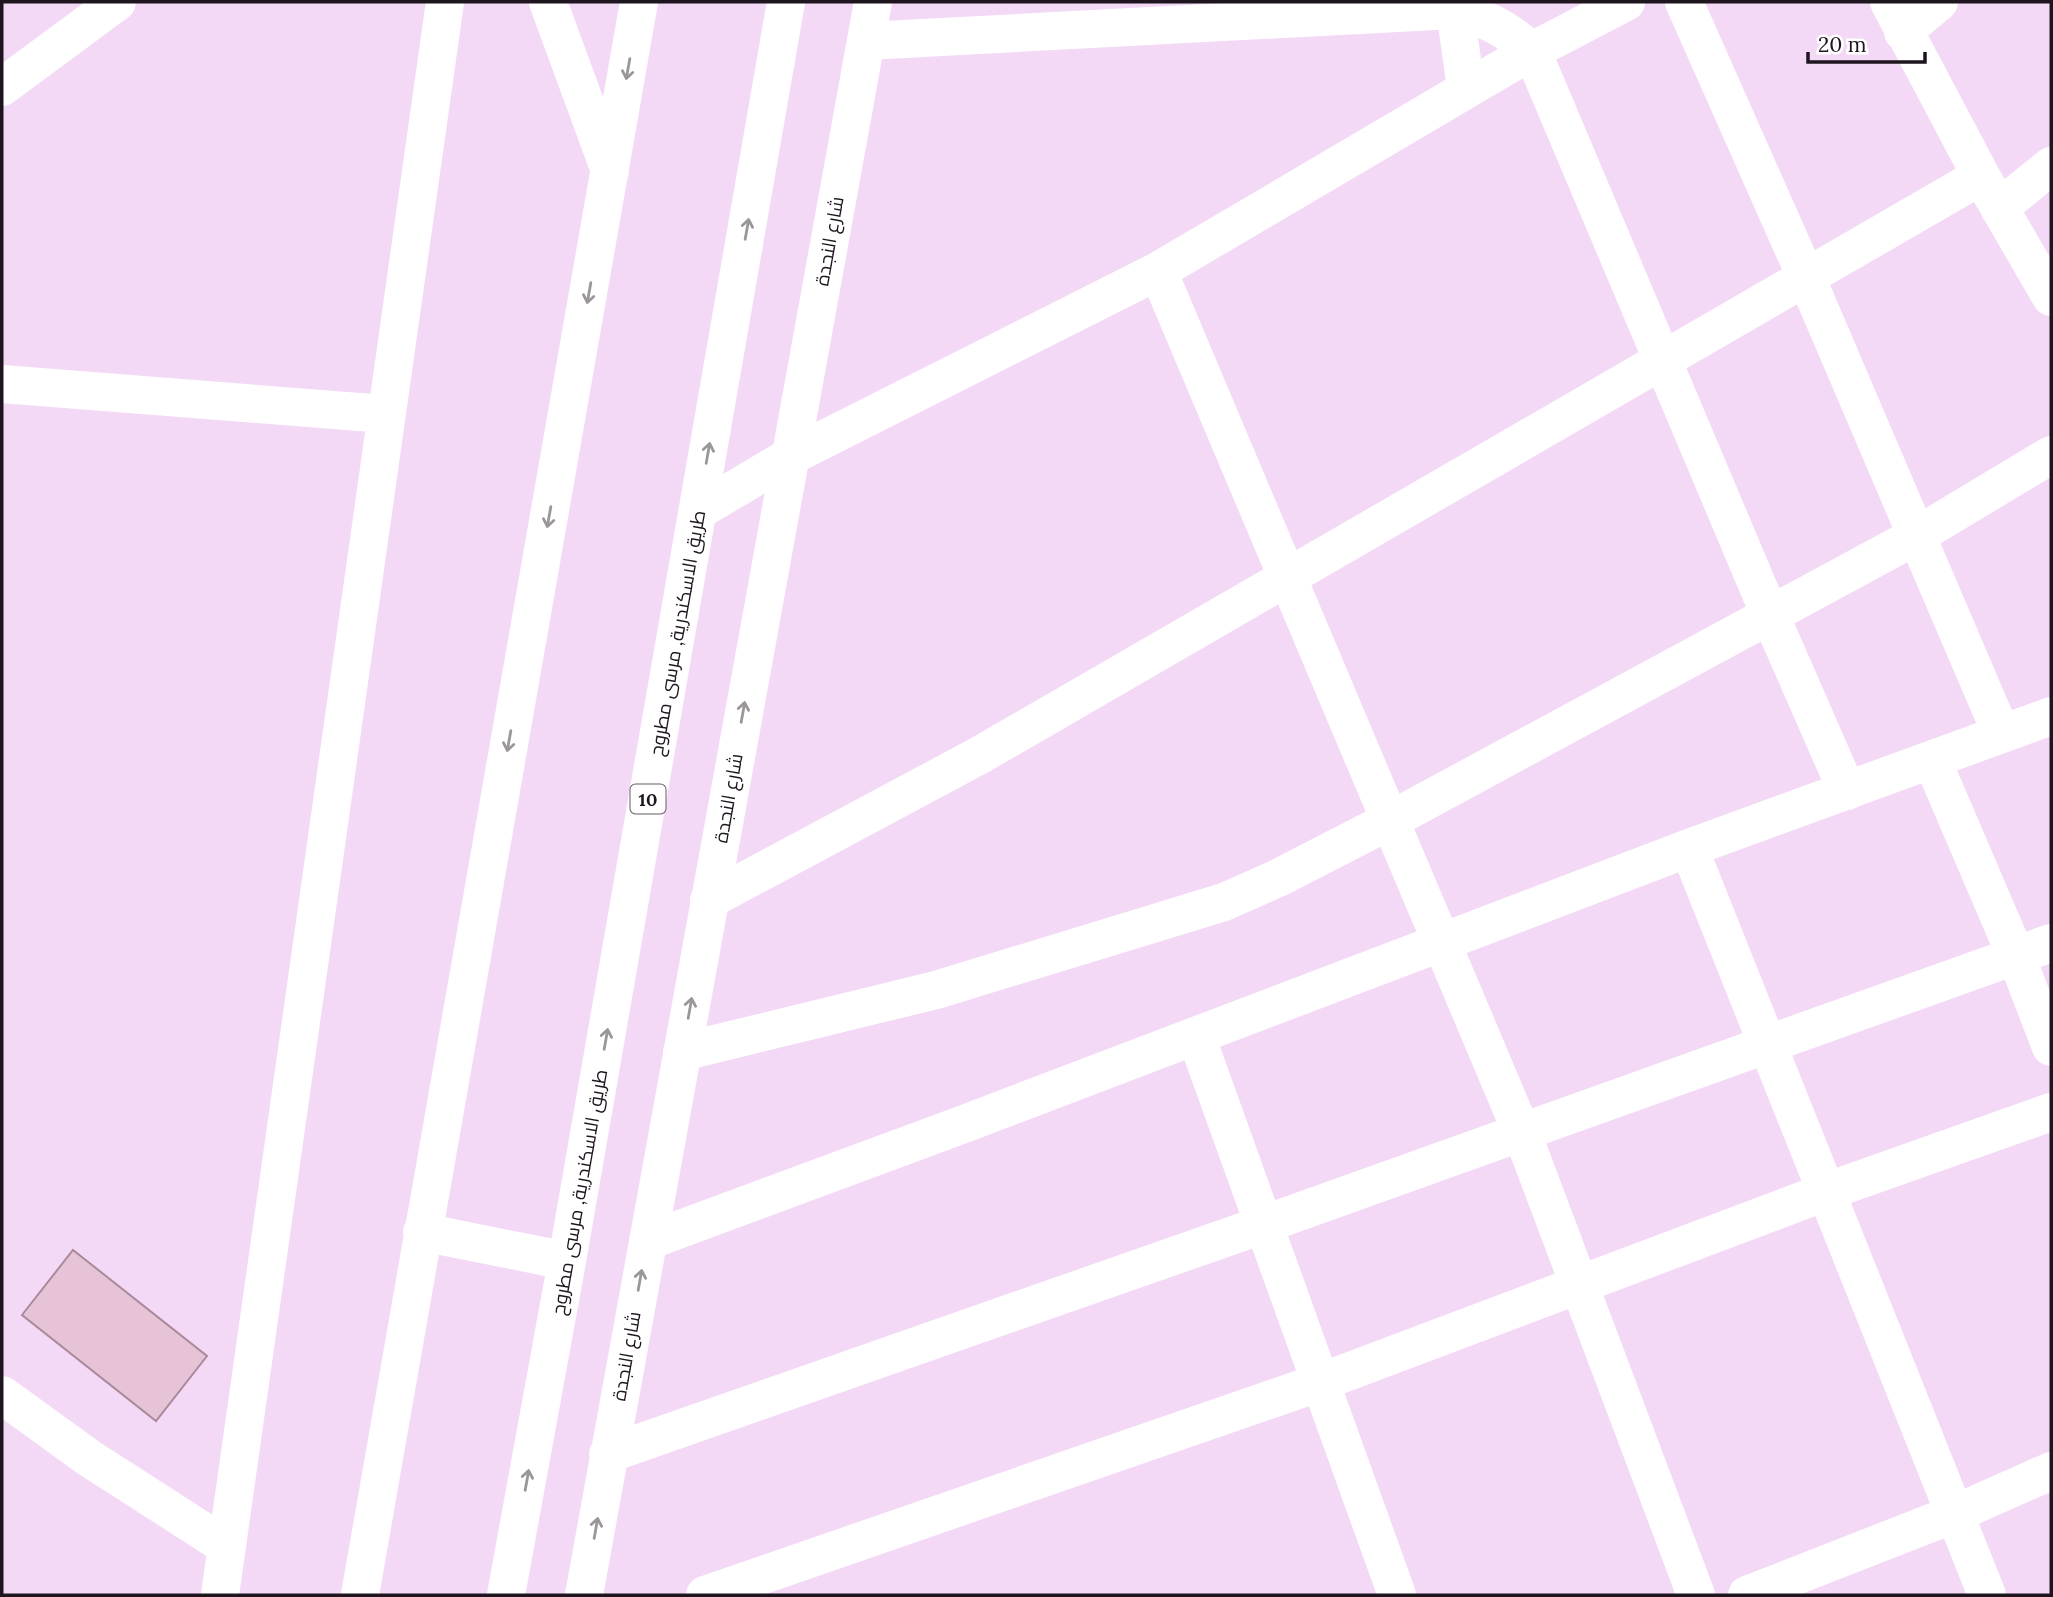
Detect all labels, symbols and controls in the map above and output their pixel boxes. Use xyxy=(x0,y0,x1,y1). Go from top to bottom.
scale bar xyxy=(1808,21,1925,65)
text: 20 m xyxy=(1818,31,1867,58)
one-way arrow xyxy=(621,57,634,80)
street label: شارع النجدة xyxy=(809,194,851,288)
one-way arrow xyxy=(741,218,754,241)
one-way arrow xyxy=(582,281,595,304)
one-way arrow xyxy=(702,442,715,465)
one-way arrow xyxy=(542,505,555,528)
street label: طريق الاسكندرية, مرسى مطروح xyxy=(644,508,712,758)
one-way arrow xyxy=(737,701,751,724)
one-way arrow xyxy=(502,729,515,752)
street label: شارع النجدة xyxy=(708,751,750,845)
road number: 10 xyxy=(630,784,666,814)
one-way arrow xyxy=(684,997,697,1020)
one-way arrow xyxy=(600,1028,613,1051)
street label: طريق الاسكندرية, مرسى مطروح xyxy=(546,1067,614,1317)
one-way arrow xyxy=(634,1269,648,1292)
street label: شارع النجدة xyxy=(606,1309,648,1403)
one-way arrow xyxy=(521,1469,534,1492)
one-way arrow xyxy=(590,1517,603,1540)

